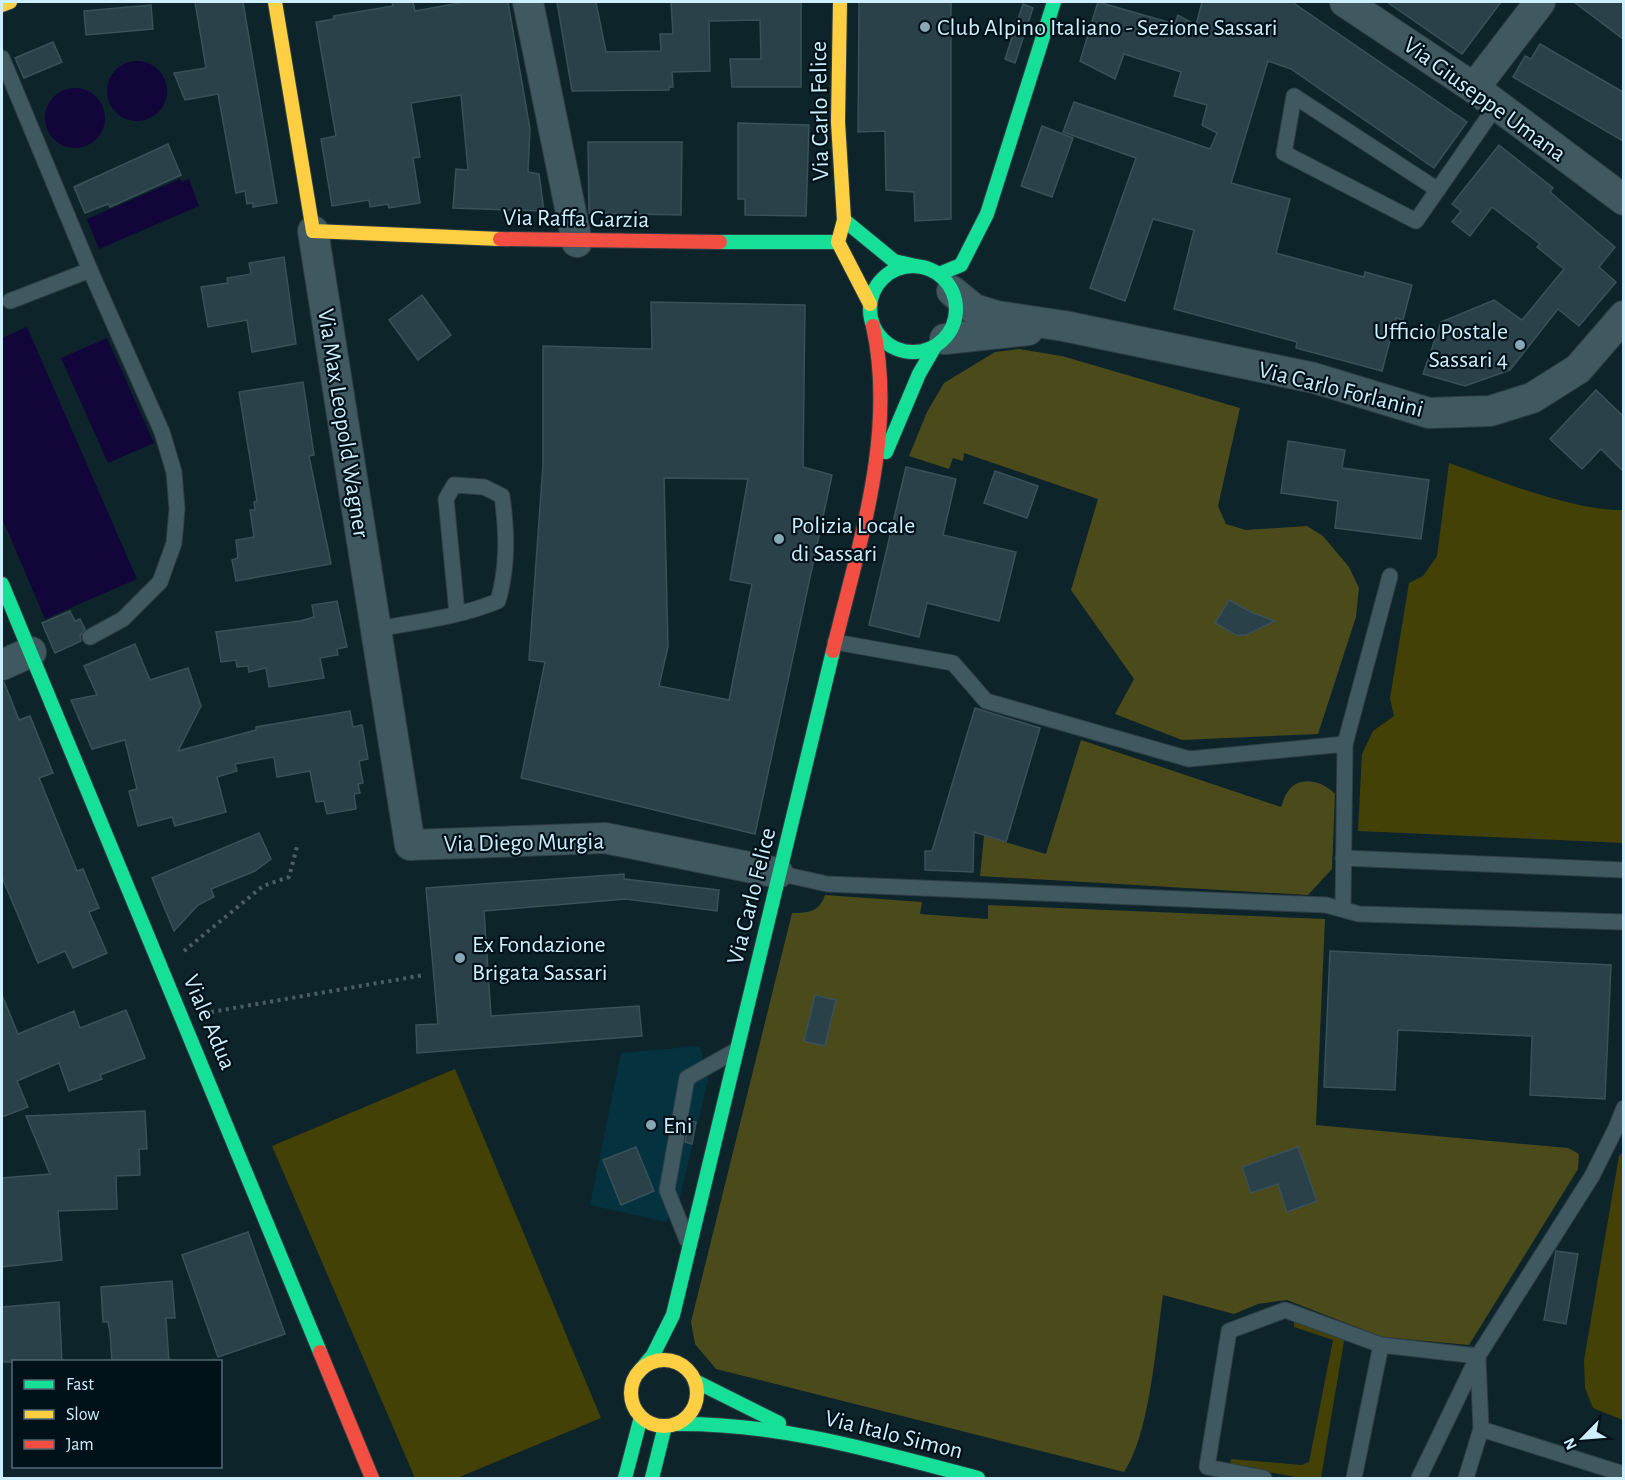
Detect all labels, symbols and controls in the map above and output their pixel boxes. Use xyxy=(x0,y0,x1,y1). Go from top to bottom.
place label: Club Alpino Italiano - Sezione Sassari xyxy=(937,16,1278,40)
marker: Club Alpino Italiano - Sezione Sassari xyxy=(918,20,932,34)
street label: Via Giuseppe Umana xyxy=(1399,33,1570,167)
street label: Via Carlo Felice xyxy=(807,41,833,181)
street label: Via Raffa Garzia xyxy=(502,206,650,232)
street label: Via Max Leopold Wagner xyxy=(313,307,373,540)
place label: Ufficio Postale Sassari 4 xyxy=(1374,320,1508,372)
marker: Ufficio Postale Sassari 4 xyxy=(1513,338,1527,352)
street label: Via Carlo Forlanini xyxy=(1256,358,1426,422)
place label: Polizia Locale di Sassari xyxy=(791,514,915,566)
marker: Polizia Locale di Sassari xyxy=(772,532,786,546)
street label: Via Carlo Felice xyxy=(723,826,781,967)
street label: Via Diego Murgia xyxy=(443,830,605,856)
place label: Ex Fondazione Brigata Sassari xyxy=(472,933,607,985)
marker: Ex Fondazione Brigata Sassari xyxy=(453,951,467,965)
street label: Viale Adua xyxy=(178,971,240,1073)
place label: Eni xyxy=(663,1114,693,1138)
marker: Eni xyxy=(644,1118,658,1132)
legend xyxy=(12,1360,222,1468)
text: Fast xyxy=(66,1376,94,1394)
text: Slow xyxy=(66,1406,99,1424)
street label: Via Italo Simon xyxy=(822,1406,965,1464)
north arrow xyxy=(1553,1408,1613,1468)
text: N xyxy=(1561,1435,1580,1452)
text: Jam xyxy=(66,1436,94,1454)

